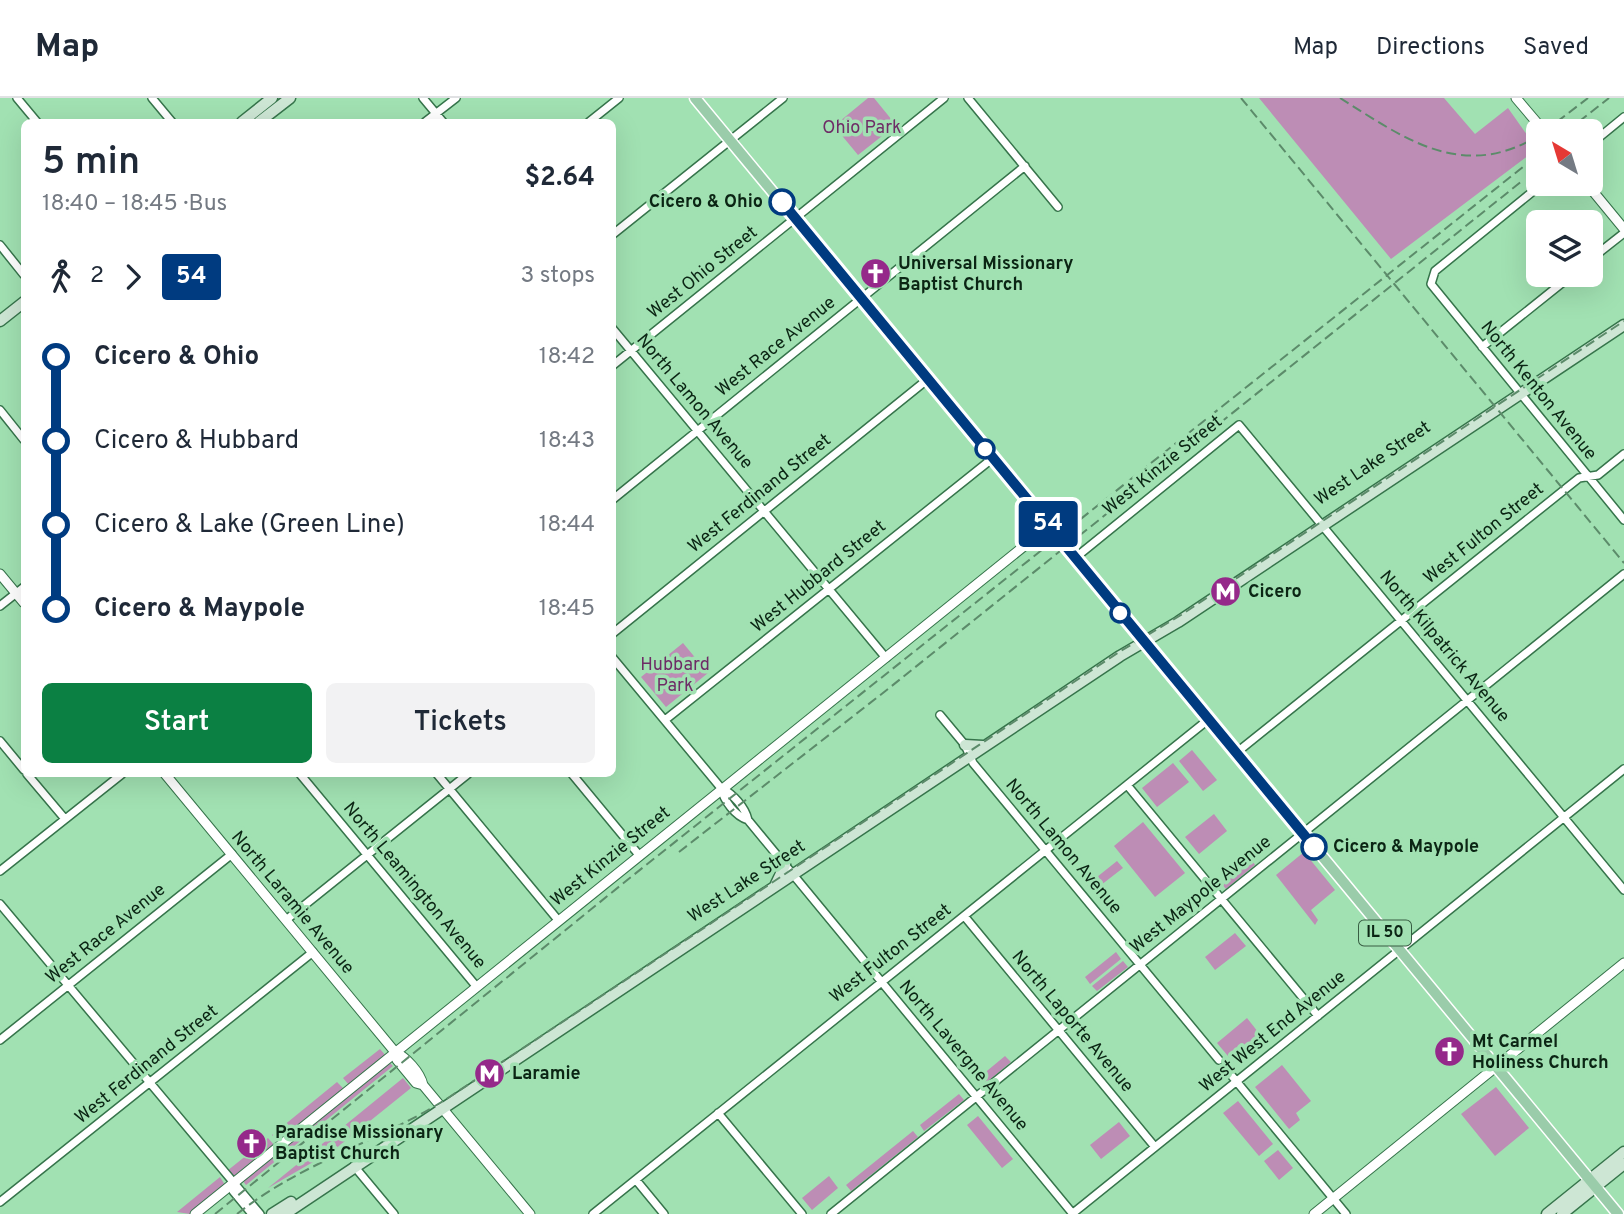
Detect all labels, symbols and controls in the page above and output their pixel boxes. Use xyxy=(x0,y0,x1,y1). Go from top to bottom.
text: Map xyxy=(35,27,99,69)
text: Map xyxy=(1293,33,1338,63)
text: Directions xyxy=(1376,33,1485,63)
text: Saved xyxy=(1523,33,1589,63)
park label: Ohio Park xyxy=(822,117,902,140)
north arrow xyxy=(1526,119,1603,196)
map controls xyxy=(1526,119,1603,287)
text: 5 min xyxy=(42,139,140,188)
text: $2.64 xyxy=(524,162,595,195)
marker: Cicero & Ohio xyxy=(769,189,795,215)
text: 18:40 – 18:45 · Bus xyxy=(42,190,227,219)
place label: Cicero & Ohio xyxy=(649,191,763,214)
button: layers xyxy=(1526,210,1603,287)
street label: West Ohio Street xyxy=(643,222,763,324)
place label: Universal Missionary Baptist Church xyxy=(898,253,1073,297)
church icon: Universal Missionary Baptist Church xyxy=(858,257,892,291)
icon: walk xyxy=(42,258,80,296)
icon: forward xyxy=(114,258,152,296)
text: 2 xyxy=(90,262,104,291)
text: 54 xyxy=(176,262,207,292)
text: 3 stops xyxy=(520,262,595,291)
street label: West Race Avenue xyxy=(711,292,841,402)
street label: North Kenton Avenue xyxy=(1475,317,1601,465)
street label: North Lamon Avenue xyxy=(631,330,757,474)
text: Cicero & Ohio xyxy=(94,341,259,374)
text: 18:42 xyxy=(539,343,595,372)
street label: West Kinzie Street xyxy=(1099,411,1227,521)
street label: West Lake Street xyxy=(1310,417,1436,511)
text: Cicero & Hubbard xyxy=(94,425,299,458)
text: 18:43 xyxy=(539,427,595,456)
street label: West Ferdinand Street xyxy=(684,429,836,559)
unlabelled marker xyxy=(975,439,995,459)
street label: West Fulton Street xyxy=(1419,478,1549,590)
line badge: 54 xyxy=(1016,501,1080,547)
text: Cicero & Lake (Green Line) xyxy=(94,509,405,542)
text: 54 xyxy=(1033,509,1063,539)
text: 18:44 xyxy=(539,511,595,540)
street label: West Hubbard Street xyxy=(747,516,891,638)
street label: North Kilpatrick Avenue xyxy=(1374,566,1514,728)
metro station icon: Cicero xyxy=(1208,575,1242,609)
place label: Cicero xyxy=(1248,581,1302,604)
text: Cicero & Maypole xyxy=(94,593,305,626)
text: 18:45 xyxy=(539,595,595,624)
unlabelled marker xyxy=(1110,603,1130,623)
park label: Hubbard Park xyxy=(640,654,710,698)
button: Start xyxy=(42,683,312,763)
button: Tickets xyxy=(326,683,595,763)
street label: North Lamon Avenue xyxy=(1000,775,1126,919)
street label: North Leamington Avenue xyxy=(337,798,491,974)
street label: West Kinzie Street xyxy=(547,802,675,912)
street label: North Laramie Avenue xyxy=(225,827,359,979)
street label: West Maypole Avenue xyxy=(1126,831,1276,959)
marker: Cicero & Maypole xyxy=(1301,834,1327,860)
street label: West Lake Street xyxy=(684,835,810,929)
place label: Cicero & Maypole xyxy=(1333,836,1479,859)
street label: West Race Avenue xyxy=(41,879,171,989)
street label: West Fulton Street xyxy=(825,899,957,1009)
road number: IL 50 xyxy=(1359,920,1411,946)
street label: North Laporte Avenue xyxy=(1006,946,1138,1098)
street label: West West End Avenue xyxy=(1195,966,1351,1098)
street label: North Lavergne Avenue xyxy=(893,976,1033,1136)
street label: West Ferdinand Street xyxy=(71,1000,223,1130)
place label: Mt Carmel Holiness Church xyxy=(1472,1031,1609,1075)
church icon: Mt Carmel Holiness Church xyxy=(1432,1035,1466,1069)
metro station icon: Laramie xyxy=(472,1057,506,1091)
place label: Laramie xyxy=(512,1063,581,1086)
place label: Paradise Missionary Baptist Church xyxy=(275,1122,444,1166)
church icon: Paradise Missionary Baptist Church xyxy=(235,1126,269,1160)

